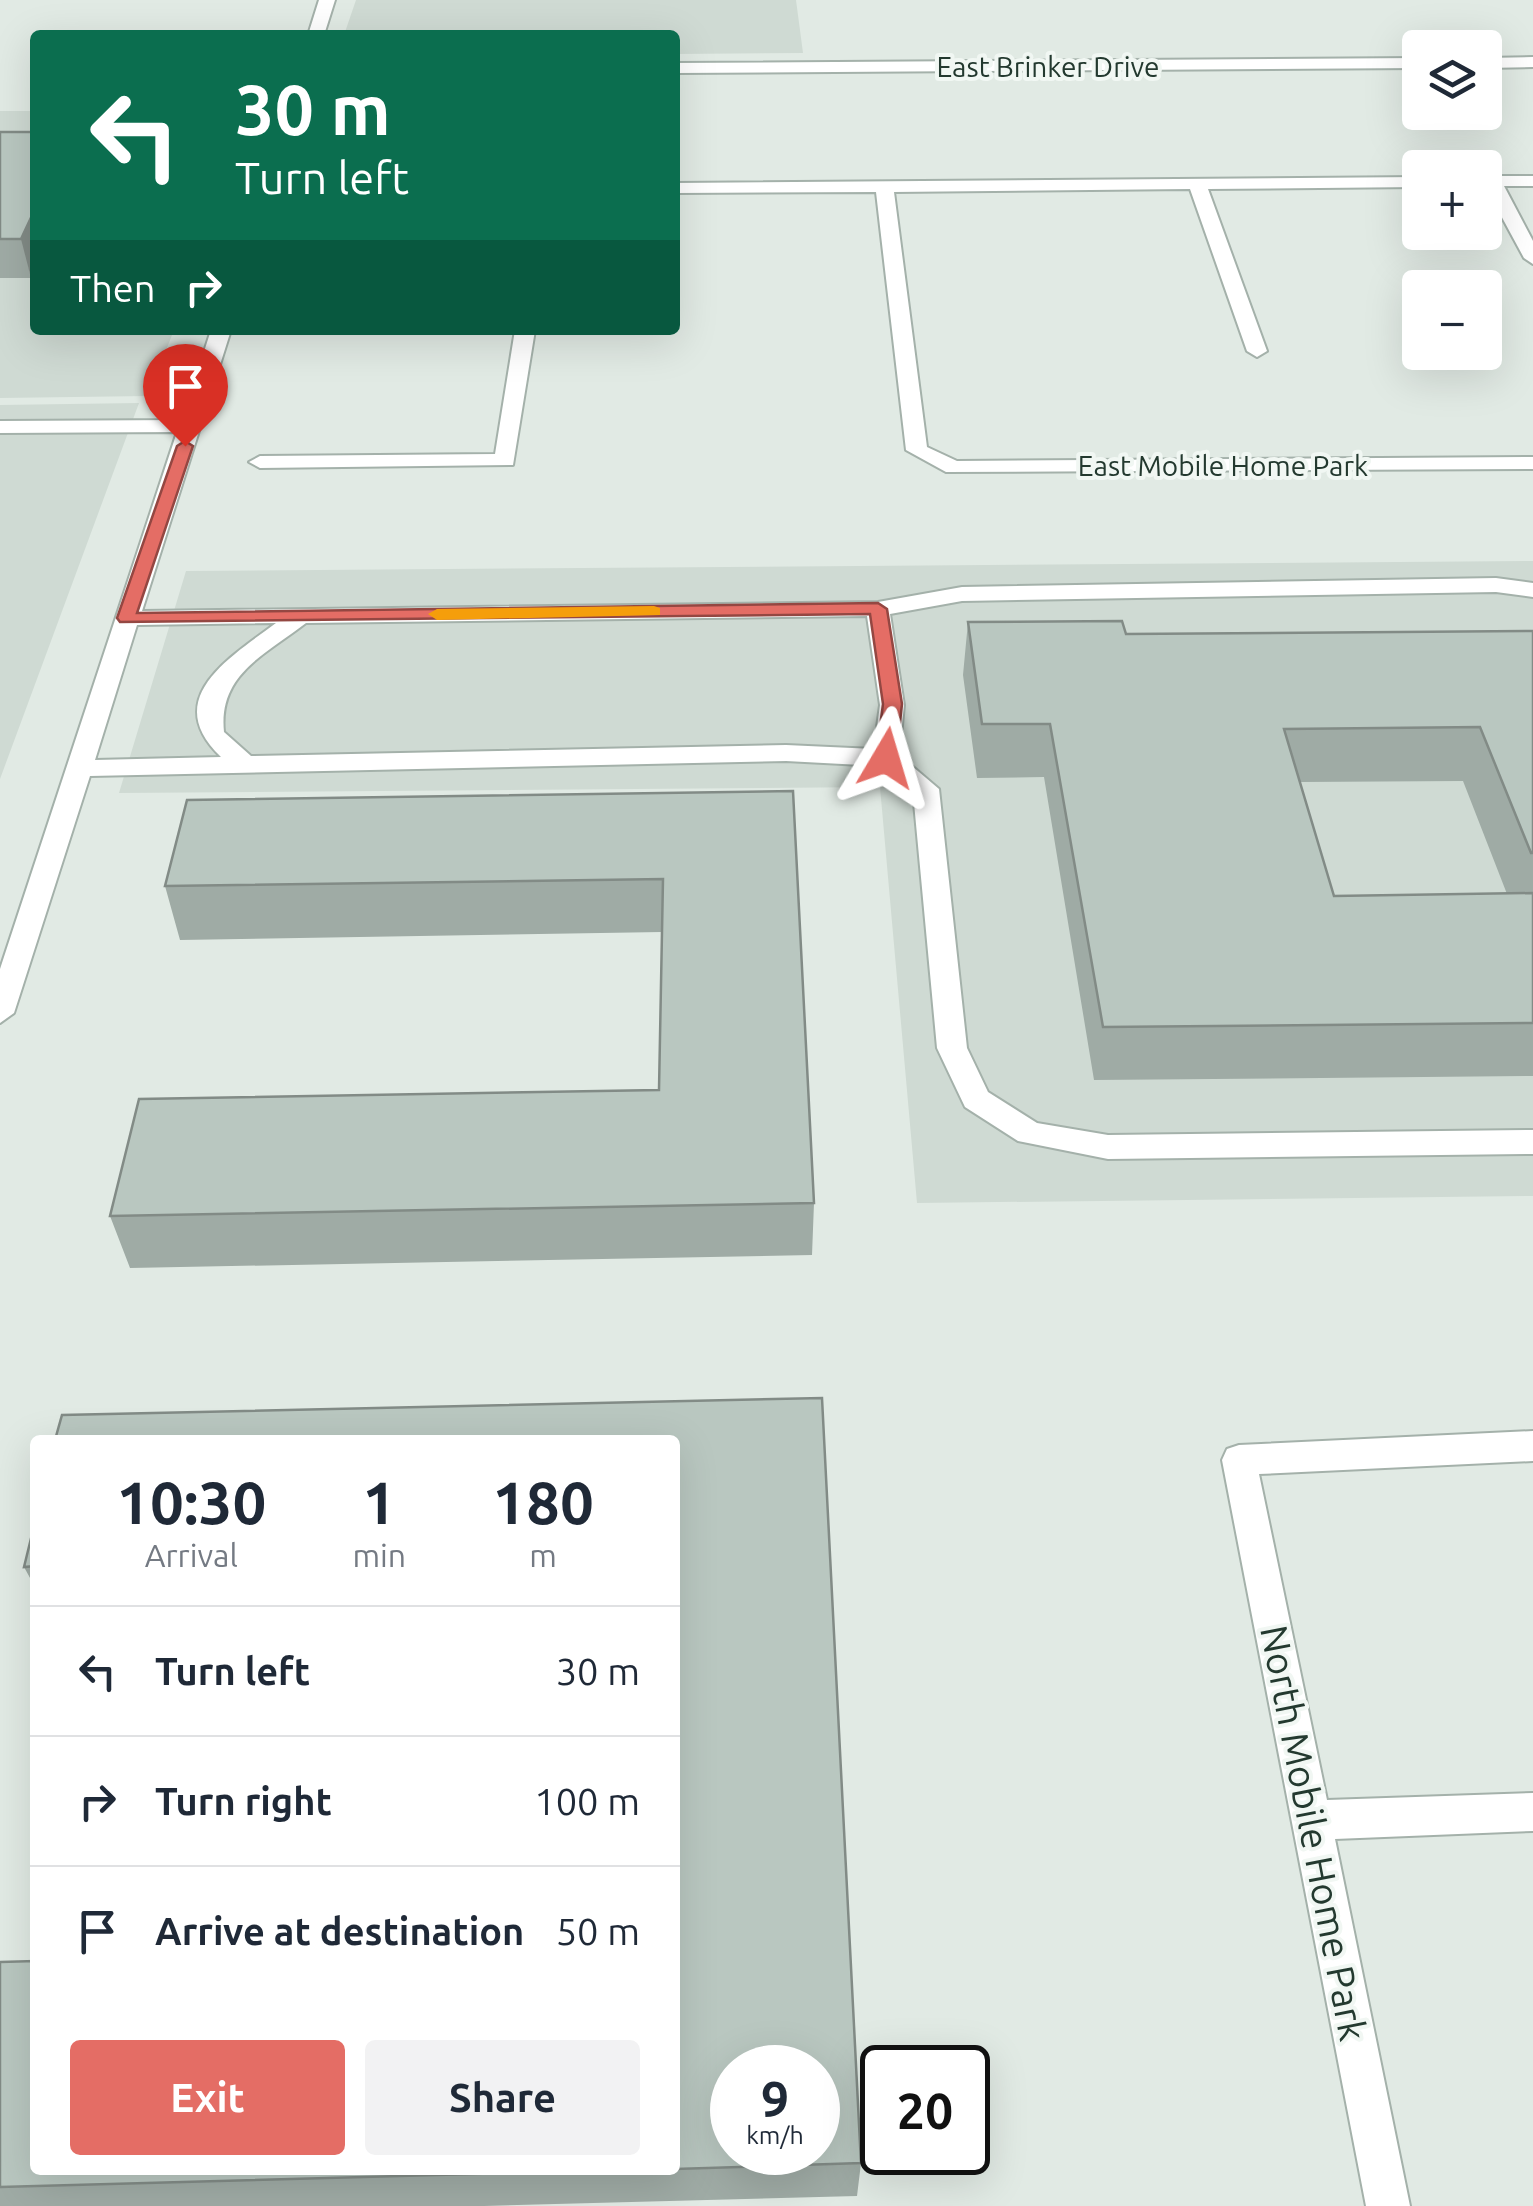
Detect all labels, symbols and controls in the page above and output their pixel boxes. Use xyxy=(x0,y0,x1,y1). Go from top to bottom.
map controls xyxy=(1402,30,1502,370)
button: layers xyxy=(1402,30,1502,130)
street label: East Brinker Drive xyxy=(936,51,1160,82)
icon: left xyxy=(70,70,200,200)
text: 30 m xyxy=(235,70,391,148)
button: + xyxy=(1402,150,1502,250)
text: Turn left xyxy=(235,152,409,203)
icon: right xyxy=(176,260,231,315)
text: Then xyxy=(70,267,156,309)
button: − xyxy=(1402,270,1502,370)
pin xyxy=(143,344,228,447)
icon: arrive xyxy=(158,359,213,414)
street label: East Mobile Home Park xyxy=(1078,450,1368,481)
position arrow xyxy=(834,706,938,810)
text: 10:30 xyxy=(116,1468,266,1535)
text: 1 xyxy=(362,1468,396,1535)
text: 180 xyxy=(492,1468,594,1535)
text: Arrival xyxy=(145,1537,238,1573)
text: min xyxy=(352,1537,406,1573)
text: m xyxy=(529,1537,557,1573)
street label: North Mobile Home Park xyxy=(1253,1622,1375,2044)
icon: left xyxy=(70,1644,125,1699)
text: Turn left xyxy=(155,1650,310,1692)
text: 30 m xyxy=(556,1650,640,1692)
icon: right xyxy=(70,1774,125,1829)
text: Turn right xyxy=(155,1780,332,1822)
text: 100 m xyxy=(534,1780,640,1822)
icon: arrive xyxy=(70,1904,125,1959)
text: Arrive at destination xyxy=(155,1910,524,1952)
text: 50 m xyxy=(556,1910,640,1952)
button: Exit xyxy=(70,2040,345,2155)
button: Share xyxy=(365,2040,640,2155)
speed limit sign: 20 xyxy=(860,2045,990,2175)
text: 9 xyxy=(761,2070,789,2126)
text: km/h xyxy=(746,2121,804,2149)

